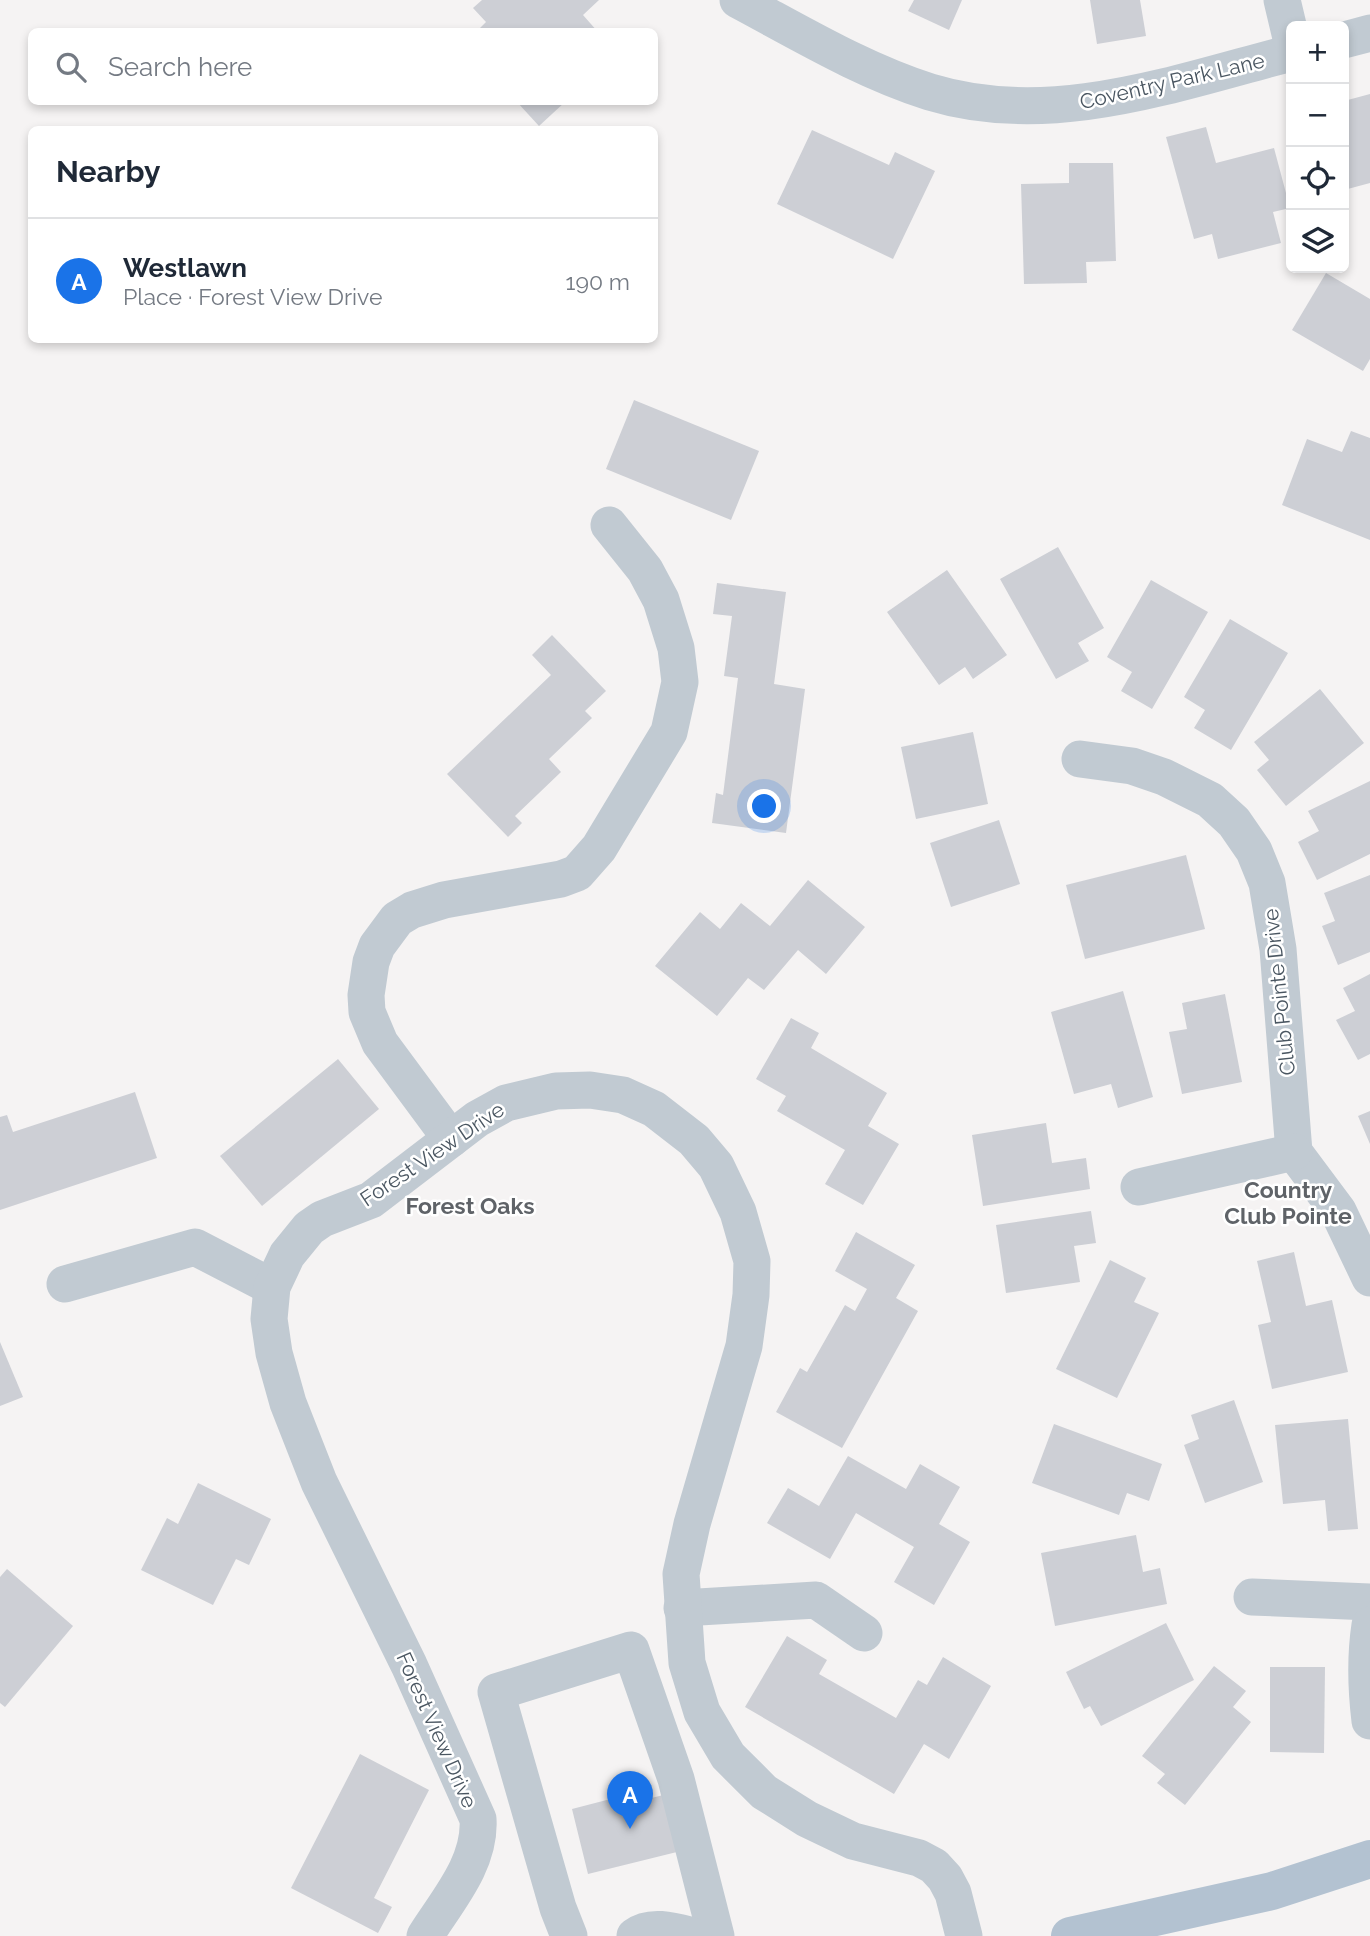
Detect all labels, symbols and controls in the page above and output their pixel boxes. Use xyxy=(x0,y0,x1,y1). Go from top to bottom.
map controls xyxy=(1286,21,1349,273)
button: + xyxy=(1286,21,1349,84)
search box xyxy=(28,28,658,105)
icon: search xyxy=(52,48,90,86)
street label: Coventry Park Lane xyxy=(1077,48,1267,114)
text: Search here xyxy=(108,52,252,82)
button: − xyxy=(1286,84,1349,147)
button: locate xyxy=(1286,147,1349,210)
text: Nearby xyxy=(56,154,160,189)
button: layers xyxy=(1286,210,1349,273)
text: Westlawn xyxy=(123,253,247,283)
text: A xyxy=(71,268,87,295)
text: 190 m xyxy=(566,268,630,295)
text: Place · Forest View Drive xyxy=(123,283,382,310)
your location xyxy=(747,789,781,823)
street label: Club Pointe Drive xyxy=(1258,907,1300,1077)
street label: Forest View Drive xyxy=(355,1097,509,1211)
district label: Country Club Pointe xyxy=(1224,1176,1352,1229)
district label: Forest Oaks xyxy=(405,1192,535,1219)
street label: Forest View Drive xyxy=(391,1648,483,1812)
pin: A xyxy=(607,1771,653,1829)

